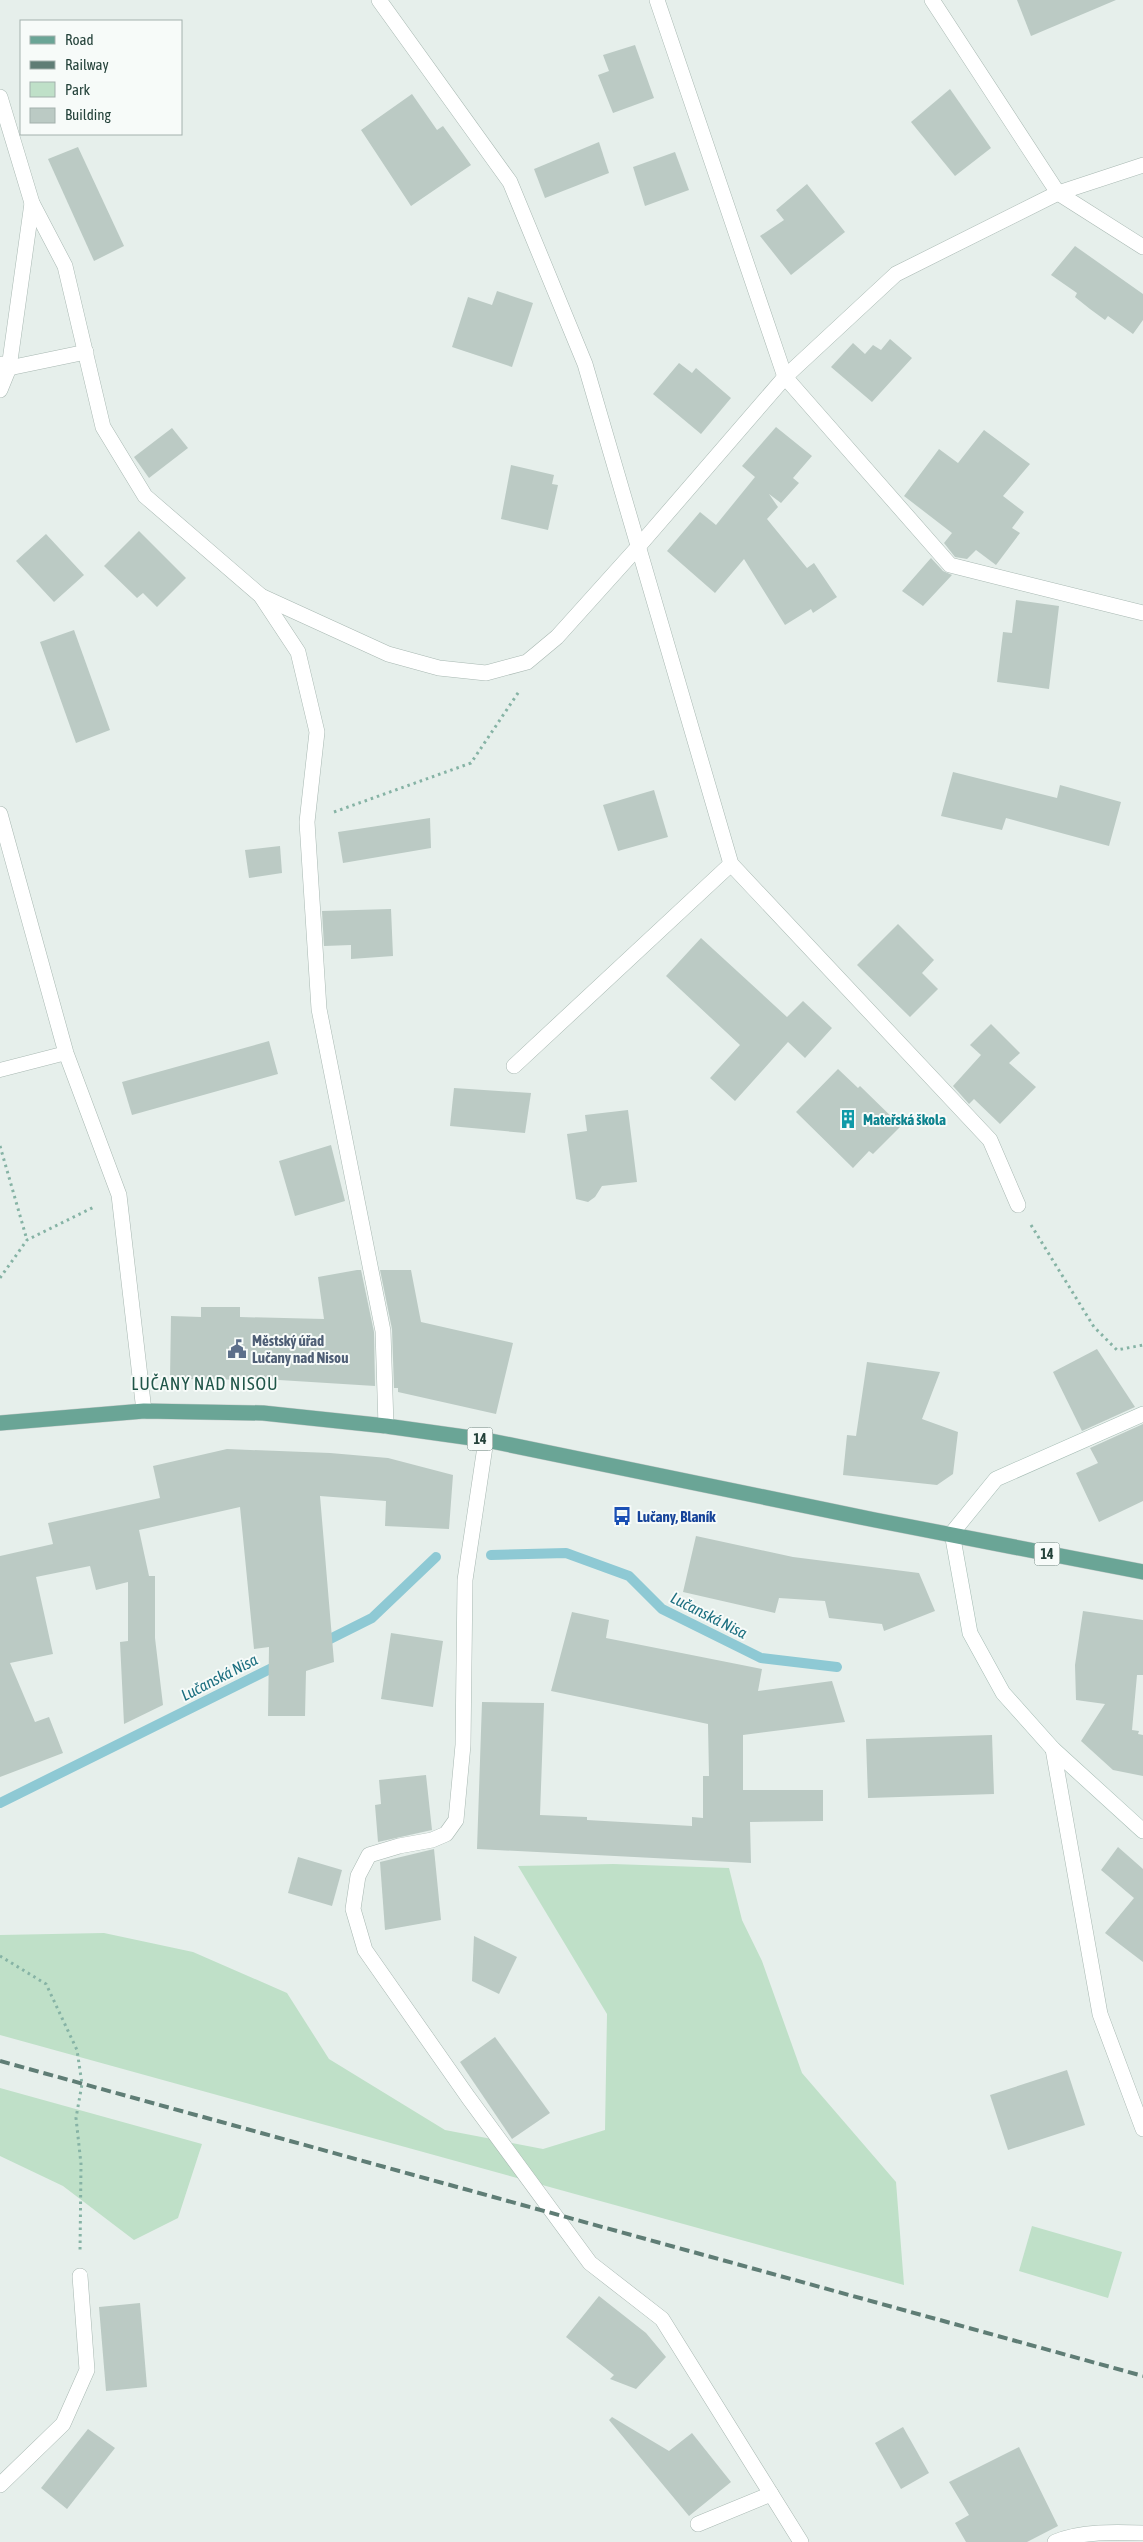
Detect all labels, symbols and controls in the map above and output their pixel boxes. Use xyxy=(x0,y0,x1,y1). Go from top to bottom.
legend xyxy=(20,20,182,135)
text: Road xyxy=(65,31,94,48)
text: Railway xyxy=(65,56,109,73)
text: Park xyxy=(65,81,90,98)
text: Building xyxy=(65,106,111,123)
building icon: Mateřská škola xyxy=(837,1108,859,1130)
place label: Mateřská škola xyxy=(863,1111,946,1128)
place label: Městský úřad Lučany nad Nisou xyxy=(252,1332,348,1366)
public building icon: Městský úřad Lučany nad Nisou xyxy=(226,1338,248,1360)
district label: LUČANY NAD NISOU xyxy=(131,1373,279,1394)
road number: 14 xyxy=(468,1428,492,1450)
bus stop icon: Lučany, Blaník xyxy=(611,1505,633,1527)
place label: Lučany, Blaník xyxy=(637,1508,716,1525)
road number: 14 xyxy=(1034,1542,1060,1566)
water label: Lučanská Nisa xyxy=(668,1588,751,1642)
water label: Lučanská Nisa xyxy=(178,1650,261,1704)

